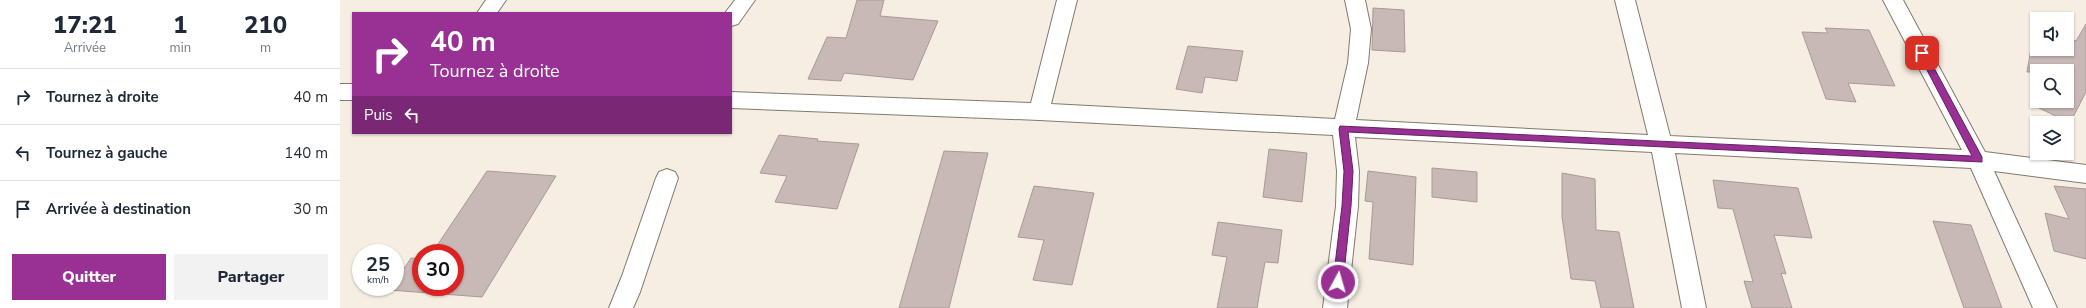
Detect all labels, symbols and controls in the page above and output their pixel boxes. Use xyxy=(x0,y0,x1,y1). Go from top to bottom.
text: 17:21 xyxy=(53,9,117,41)
text: 1 xyxy=(173,9,188,41)
text: 210 xyxy=(244,9,287,41)
map controls xyxy=(2030,12,2074,160)
button: sound xyxy=(2030,12,2074,56)
text: 40 m xyxy=(430,23,496,61)
icon: right xyxy=(364,28,416,80)
pin xyxy=(1905,36,1939,70)
text: Arrivée xyxy=(64,39,106,57)
text: min xyxy=(170,39,191,57)
text: m xyxy=(260,39,271,57)
icon: arrive xyxy=(1911,42,1933,64)
text: Tournez à droite xyxy=(430,59,560,83)
button: search xyxy=(2030,64,2074,108)
icon: right xyxy=(12,86,34,108)
text: Tournez à droite xyxy=(46,87,159,107)
text: 40 m xyxy=(293,87,328,107)
icon: left xyxy=(401,104,423,126)
text: Puis xyxy=(364,105,393,125)
button: layers xyxy=(2030,116,2074,160)
icon: left xyxy=(12,142,34,164)
text: Tournez à gauche xyxy=(46,143,168,163)
text: 140 m xyxy=(284,143,328,163)
icon: arrive xyxy=(12,198,34,220)
text: Arrivée à destination xyxy=(46,199,191,219)
text: 30 m xyxy=(293,199,328,219)
speed limit sign: 30 xyxy=(412,244,464,296)
text: 25 xyxy=(366,251,390,278)
button: Quitter xyxy=(12,254,166,300)
button: Partager xyxy=(174,254,328,300)
position arrow xyxy=(1317,261,1359,303)
text: km/h xyxy=(367,273,389,287)

